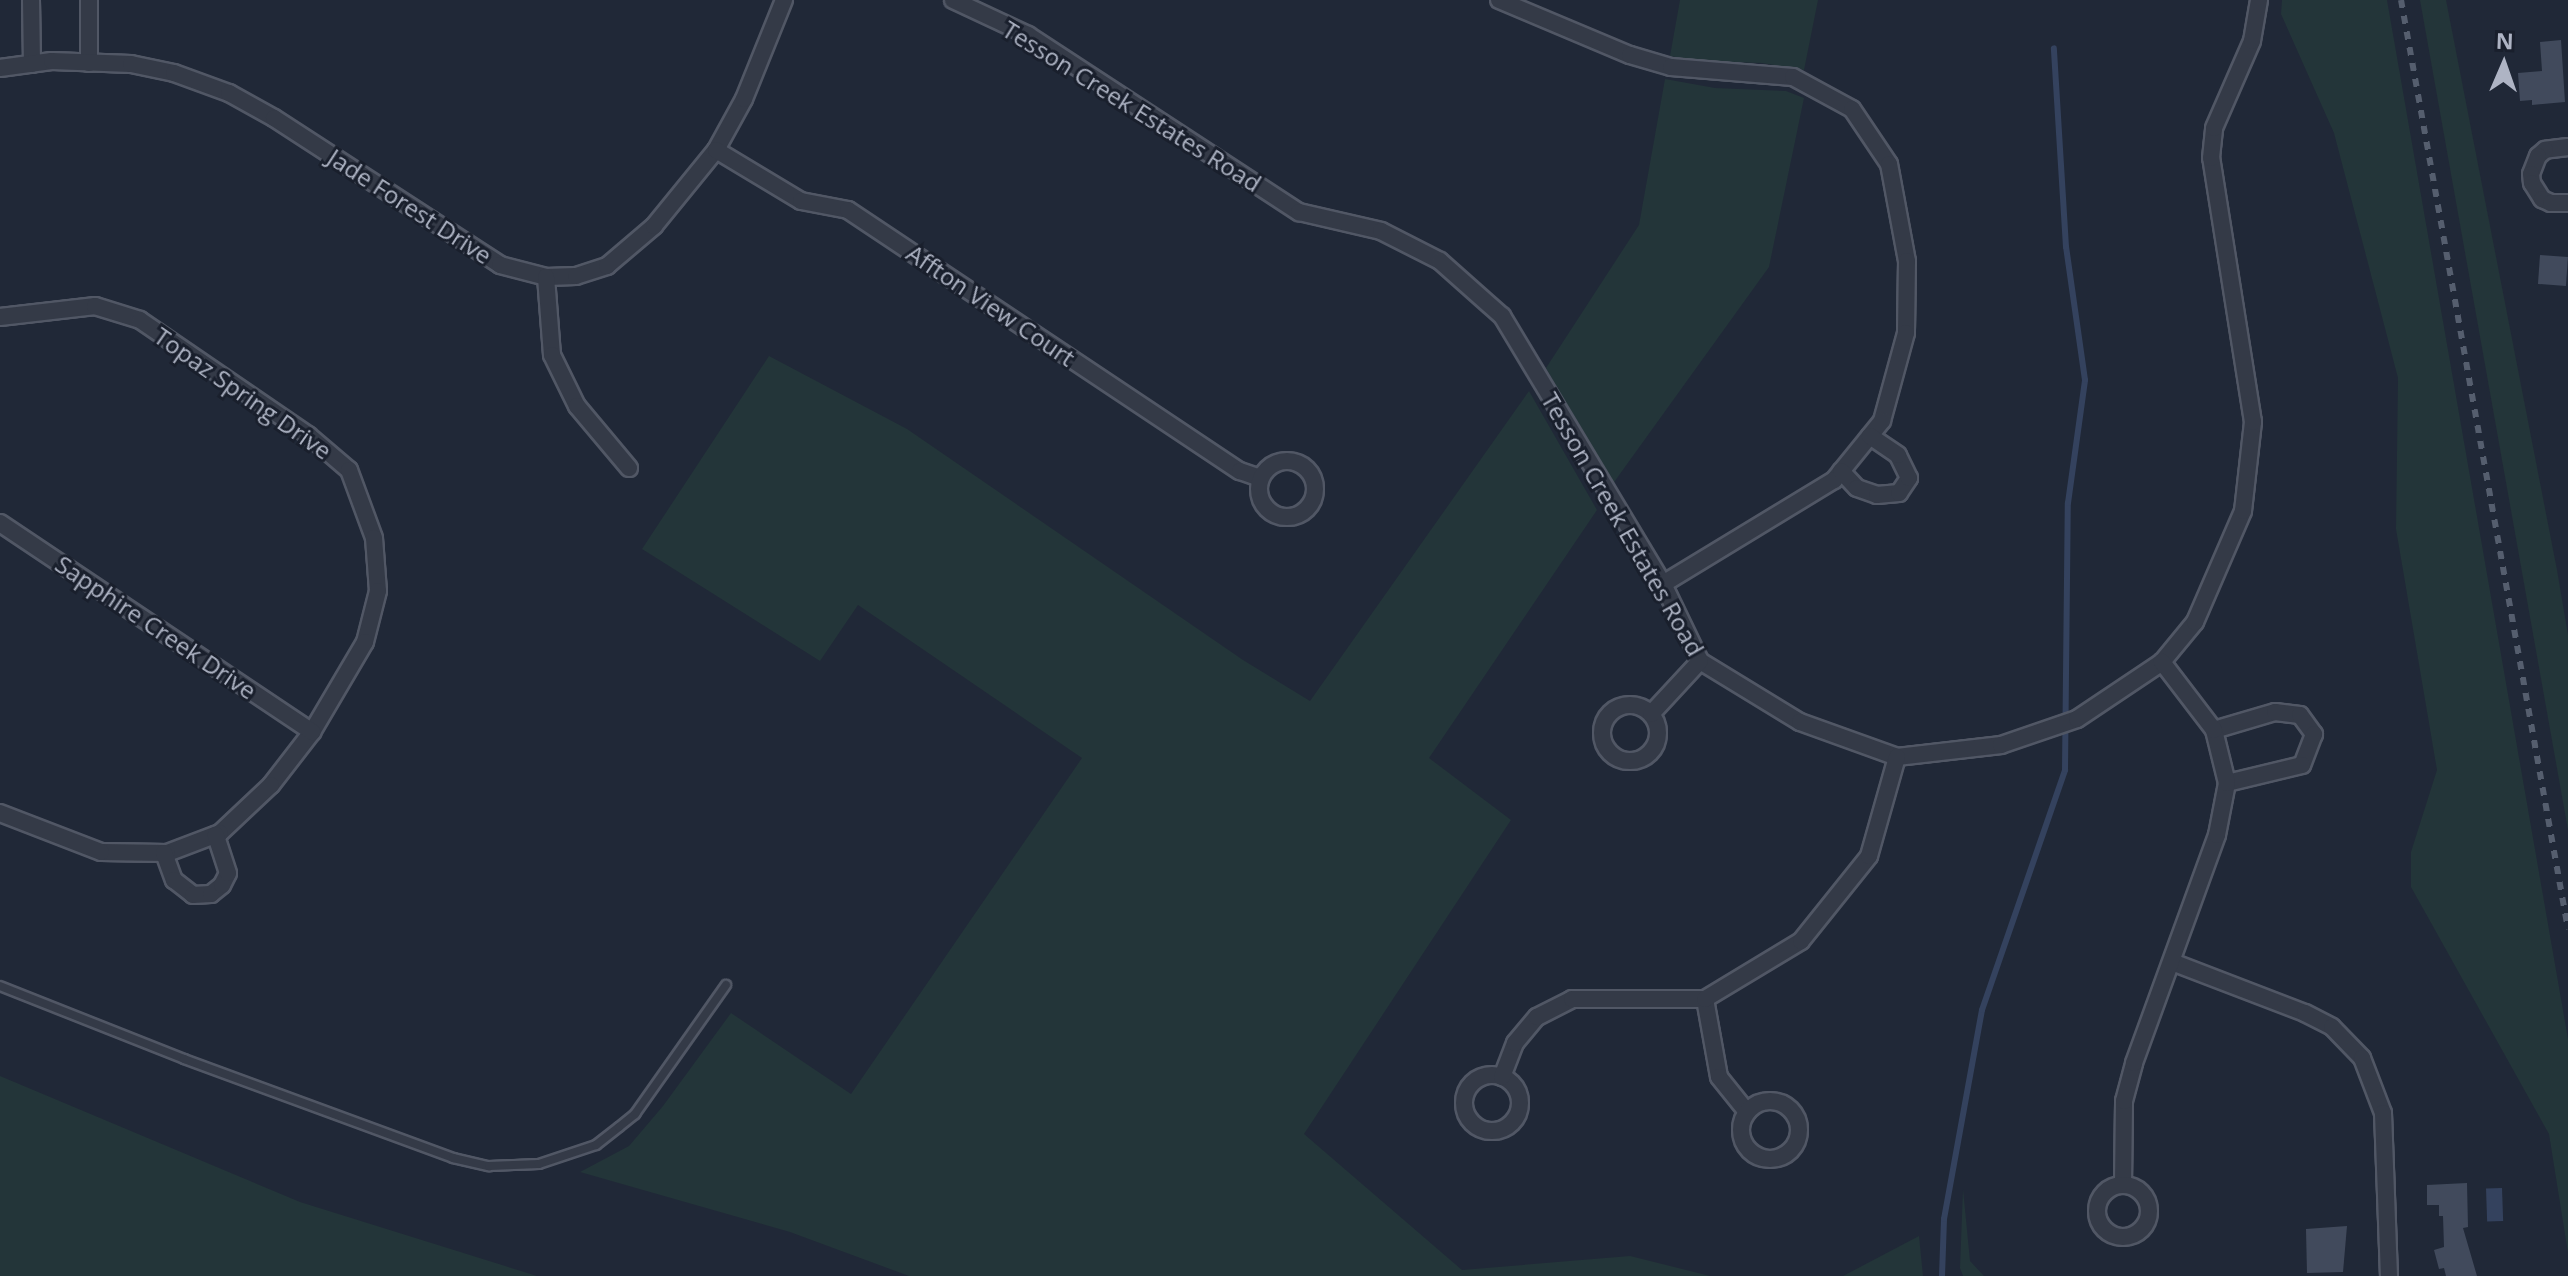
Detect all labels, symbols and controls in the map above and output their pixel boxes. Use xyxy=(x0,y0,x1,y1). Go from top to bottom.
street label: Tesson Creek Estates Road xyxy=(997,14,1267,198)
north arrow xyxy=(2464,24,2544,104)
text: N xyxy=(2495,25,2514,55)
street label: Jade Forest Drive xyxy=(323,142,497,270)
street label: Affton View Court xyxy=(901,238,1081,372)
street label: Topaz Spring Drive xyxy=(149,321,337,465)
street label: Tesson Creek Estates Road xyxy=(1536,387,1710,661)
street label: Sapphire Creek Drive xyxy=(50,549,262,705)

